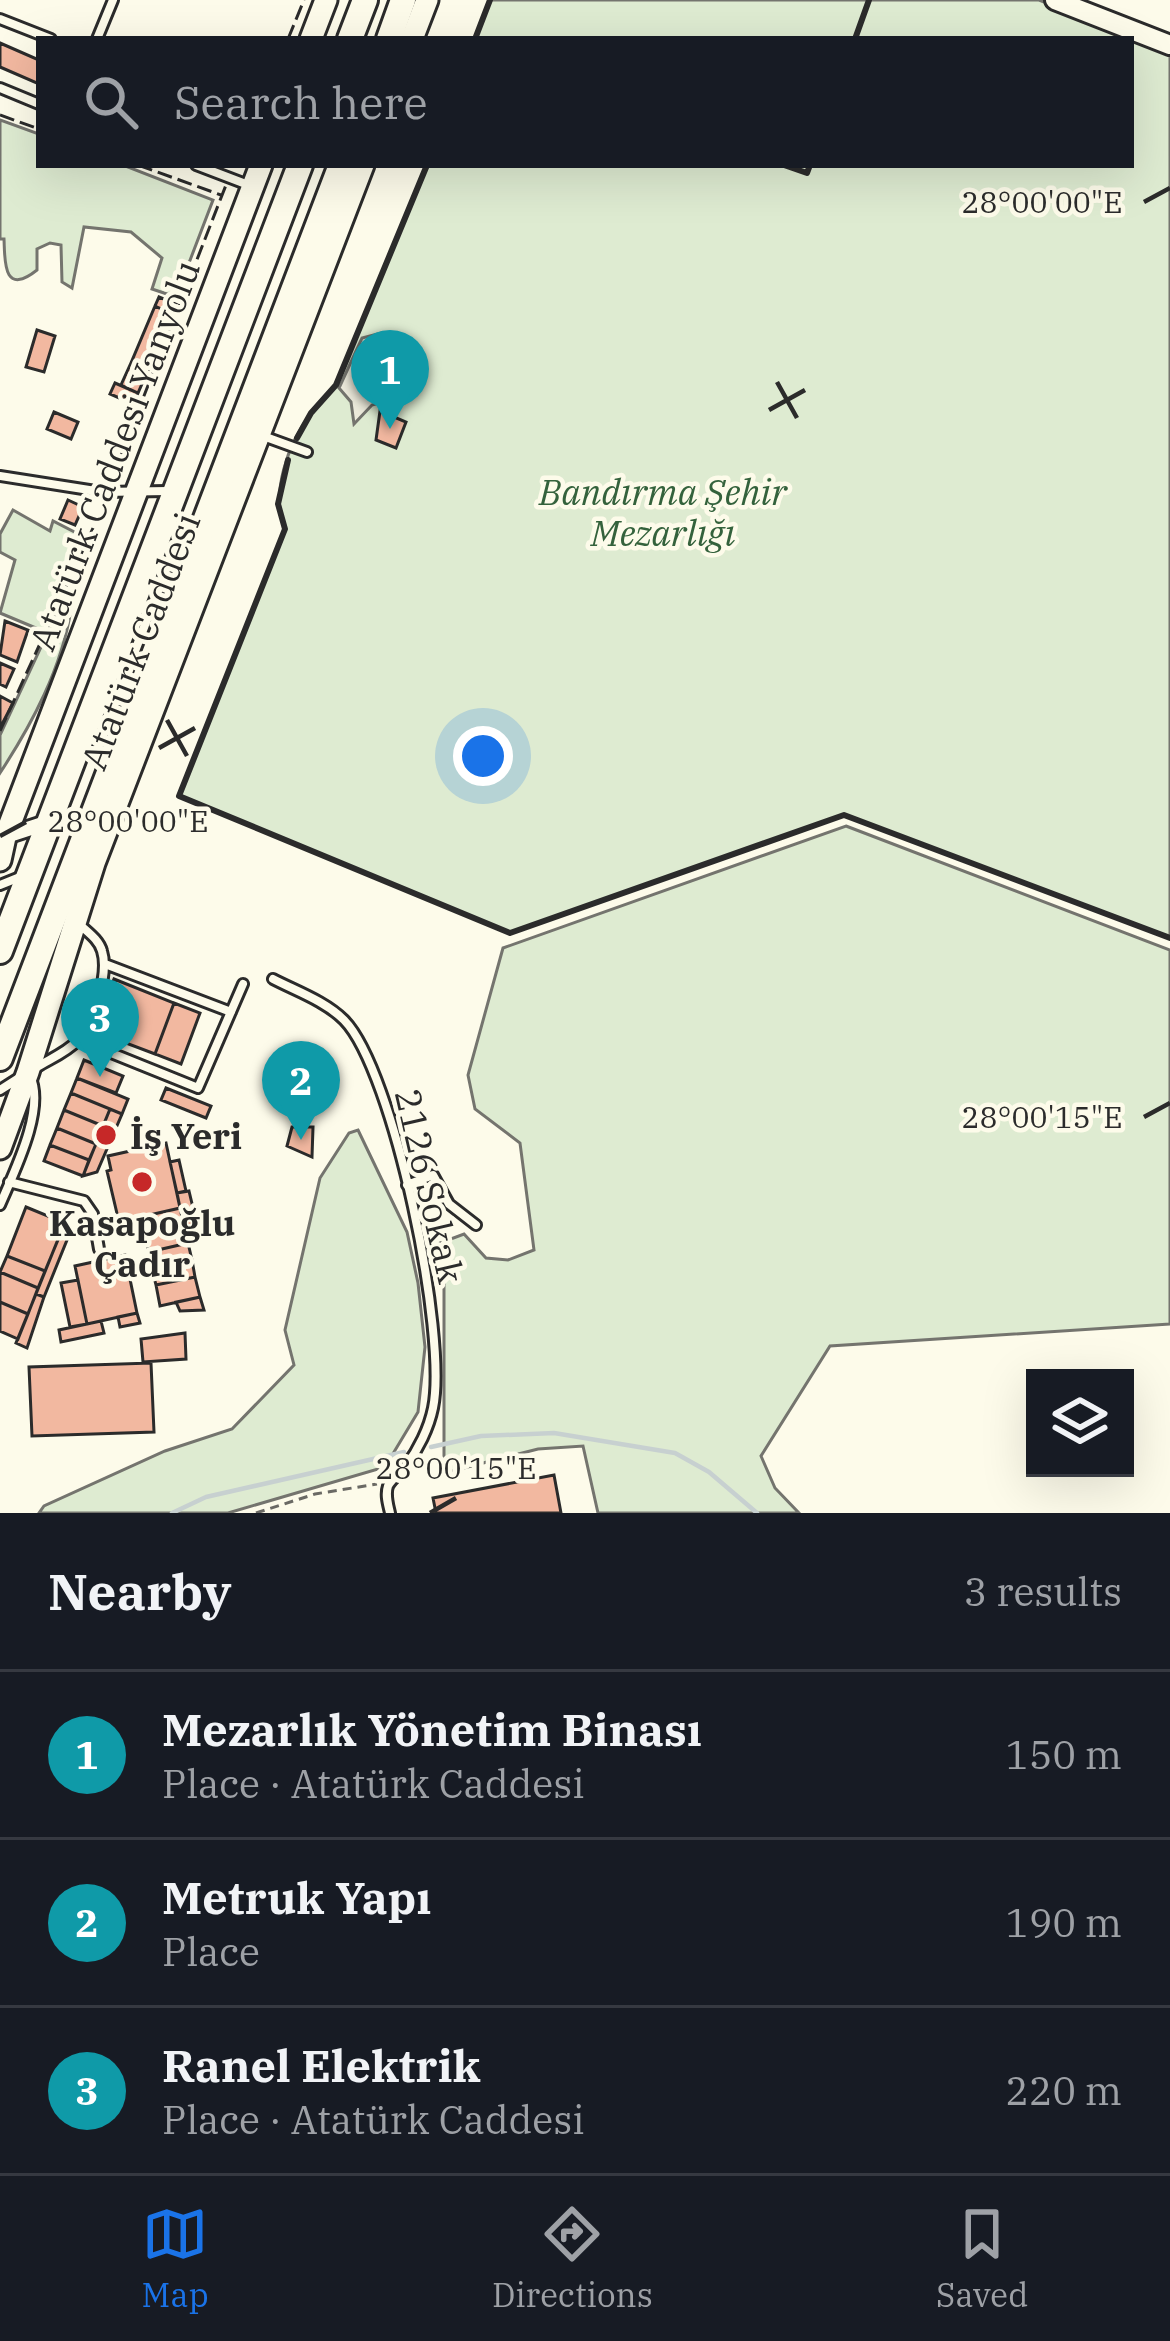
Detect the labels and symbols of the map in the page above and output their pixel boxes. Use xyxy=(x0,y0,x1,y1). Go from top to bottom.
text: 28°00'00"E xyxy=(962,182,1122,221)
street label: Atatürk Caddesi Yanyolu xyxy=(20,254,208,656)
pin: 1 xyxy=(351,330,429,429)
park label: Bandırma Şehir Mezarlığı xyxy=(538,468,788,556)
street label: Atatürk Caddesi xyxy=(71,507,209,775)
your location xyxy=(453,726,513,786)
text: 28°00'00"E xyxy=(48,801,208,840)
pin: 3 xyxy=(61,978,139,1077)
pin: 2 xyxy=(262,1041,340,1140)
street label: 2126 Sokak xyxy=(385,1084,475,1288)
text: 28°00'15"E xyxy=(962,1097,1122,1136)
place label: İş Yeri xyxy=(130,1112,242,1159)
marker: İş Yeri xyxy=(93,1122,119,1148)
marker: Kasapoğlu Çadır xyxy=(129,1169,155,1195)
place label: Kasapoğlu Çadır xyxy=(49,1199,235,1287)
text: 28°00'15"E xyxy=(376,1448,536,1487)

